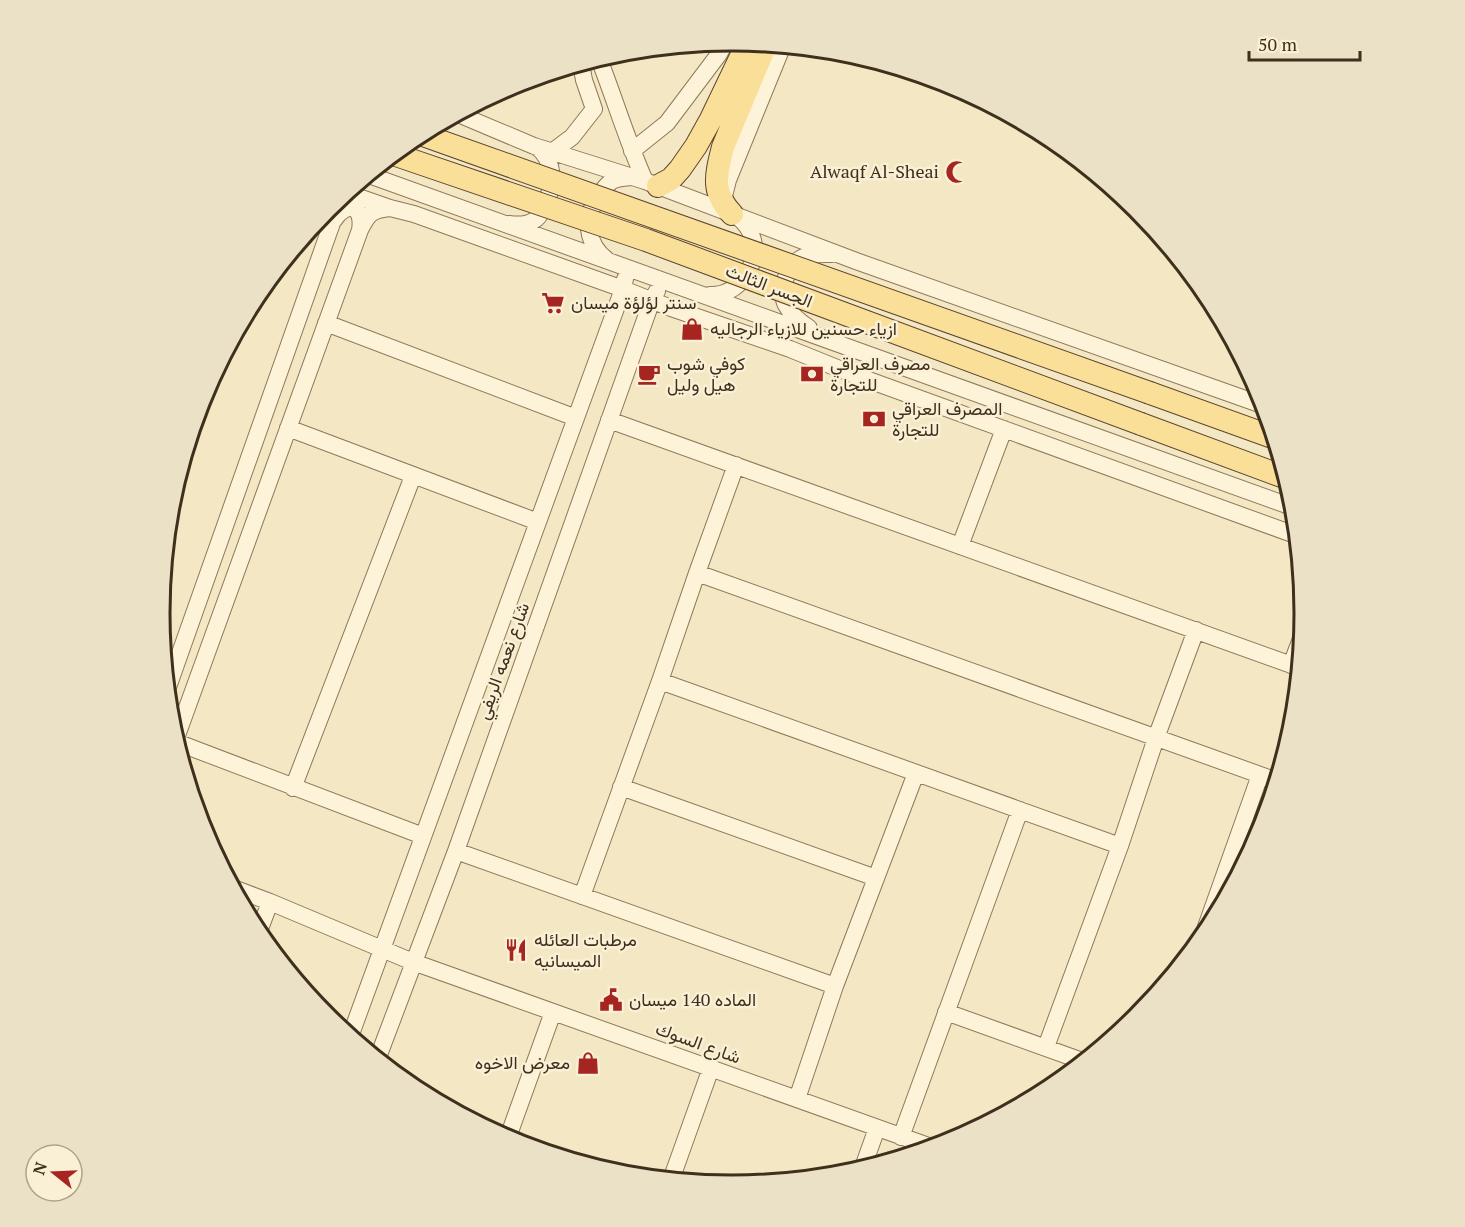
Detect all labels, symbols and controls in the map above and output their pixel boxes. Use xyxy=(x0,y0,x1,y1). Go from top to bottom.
scale bar xyxy=(1249,24,1360,62)
text: 50 m xyxy=(1258,32,1298,56)
place label: Alwaqf Al-Sheai xyxy=(810,159,939,183)
mosque icon: Alwaqf Al-Sheai xyxy=(944,159,970,185)
street label: الجسر الثالث xyxy=(723,258,816,313)
supermarket icon: سنتر لؤلؤة ميسان xyxy=(540,290,566,316)
place label: سنتر لؤلؤة ميسان xyxy=(571,290,696,314)
shop icon: ازياء حسنين للازياء الرجاليه xyxy=(679,316,705,342)
place label: ازياء حسنين للازياء الرجاليه xyxy=(710,316,897,340)
place label: كوفي شوب هيل وليل xyxy=(667,351,745,396)
place label: مصرف العراقي للتجارة xyxy=(830,351,930,396)
cafe icon: كوفي شوب هيل وليل xyxy=(636,361,662,387)
bank icon: مصرف العراقي للتجارة xyxy=(799,361,825,387)
place label: المصرف العراقي للتجارة xyxy=(892,396,1002,441)
bank icon: المصرف العراقي للتجارة xyxy=(861,406,887,432)
street label: شارع نعمه الريفي xyxy=(470,599,538,724)
place label: مرطبات العائله الميسانيه xyxy=(534,927,637,972)
restaurant icon: مرطبات العائله الميسانيه xyxy=(503,937,529,963)
public building icon: الماده 140 ميسان xyxy=(598,987,624,1013)
place label: الماده 140 ميسان xyxy=(629,987,756,1011)
street label: شارع السوك xyxy=(652,1016,744,1069)
place label: معرض الاخوه xyxy=(475,1050,570,1074)
shop icon: معرض الاخوه xyxy=(575,1050,601,1076)
north arrow xyxy=(24,1143,84,1203)
text: N xyxy=(27,1159,52,1178)

